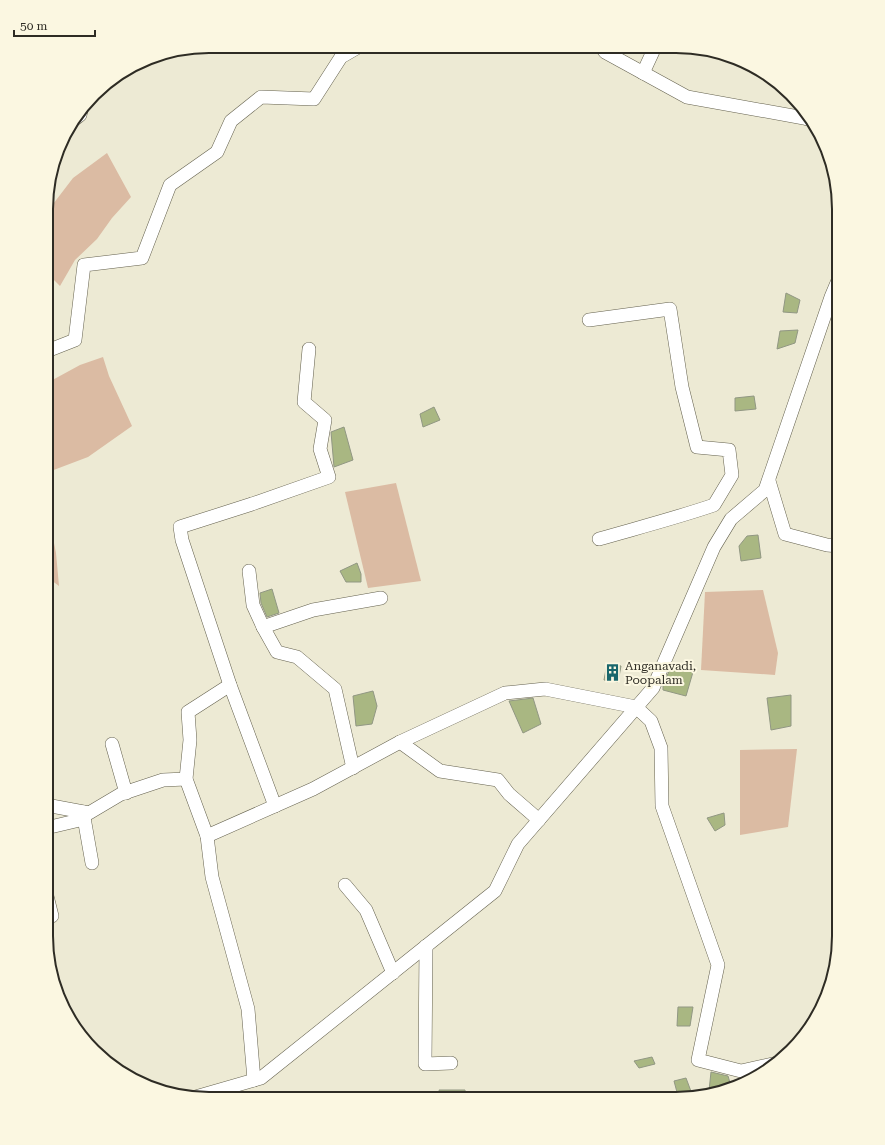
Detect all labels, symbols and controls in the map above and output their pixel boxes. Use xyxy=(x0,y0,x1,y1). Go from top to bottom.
scale bar xyxy=(14,12,95,38)
text: 50 m xyxy=(20,19,47,33)
place label: Anganavadi, Poopalam xyxy=(625,659,696,687)
building icon: Anganavadi, Poopalam xyxy=(602,663,622,683)

